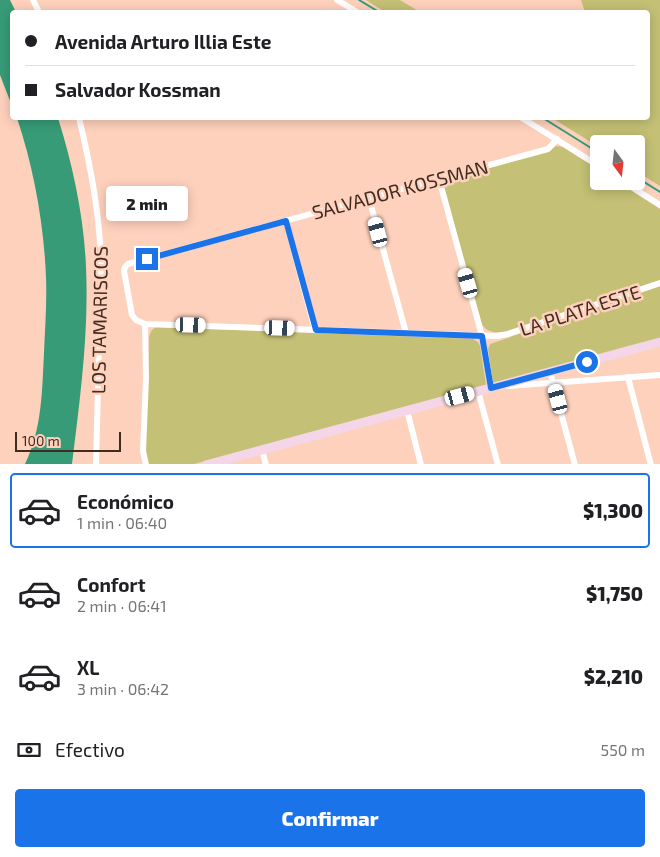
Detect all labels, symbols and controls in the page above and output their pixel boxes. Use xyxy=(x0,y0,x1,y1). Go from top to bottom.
text: Avenida Arturo Illia Este xyxy=(55,30,271,53)
text: Salvador Kossman xyxy=(55,78,221,101)
north arrow xyxy=(590,135,645,190)
map controls xyxy=(590,135,645,190)
street label: SALVADOR KOSSMAN xyxy=(309,154,491,224)
callout: 2 min xyxy=(106,186,188,222)
text: 2 min xyxy=(126,194,168,213)
car xyxy=(366,216,389,248)
street label: LOS TAMARISCOS xyxy=(86,246,112,394)
route end xyxy=(136,248,158,270)
car xyxy=(456,267,479,299)
street label: LA PLATA ESTE xyxy=(517,280,643,340)
car xyxy=(175,317,206,333)
car xyxy=(264,320,295,336)
route start xyxy=(576,351,598,373)
car xyxy=(546,383,569,415)
car xyxy=(443,385,476,407)
scale bar xyxy=(15,430,121,453)
text: 100 m xyxy=(22,432,60,449)
icon: car xyxy=(17,488,62,533)
text: Económico xyxy=(77,490,174,513)
text: $1,300 xyxy=(583,499,643,522)
text: 1 min · 06:40 xyxy=(77,513,167,532)
icon: car xyxy=(17,571,62,616)
text: Confort xyxy=(77,573,145,596)
text: $1,750 xyxy=(586,582,643,605)
text: 2 min · 06:41 xyxy=(77,596,167,615)
icon: car xyxy=(17,654,62,699)
text: XL xyxy=(77,656,99,679)
text: $2,210 xyxy=(584,665,643,688)
text: 3 min · 06:42 xyxy=(77,679,169,698)
icon: cash xyxy=(15,736,43,764)
text: Efectivo xyxy=(55,738,125,761)
text: 550 m xyxy=(601,740,645,759)
button: Confirmar xyxy=(15,789,645,847)

